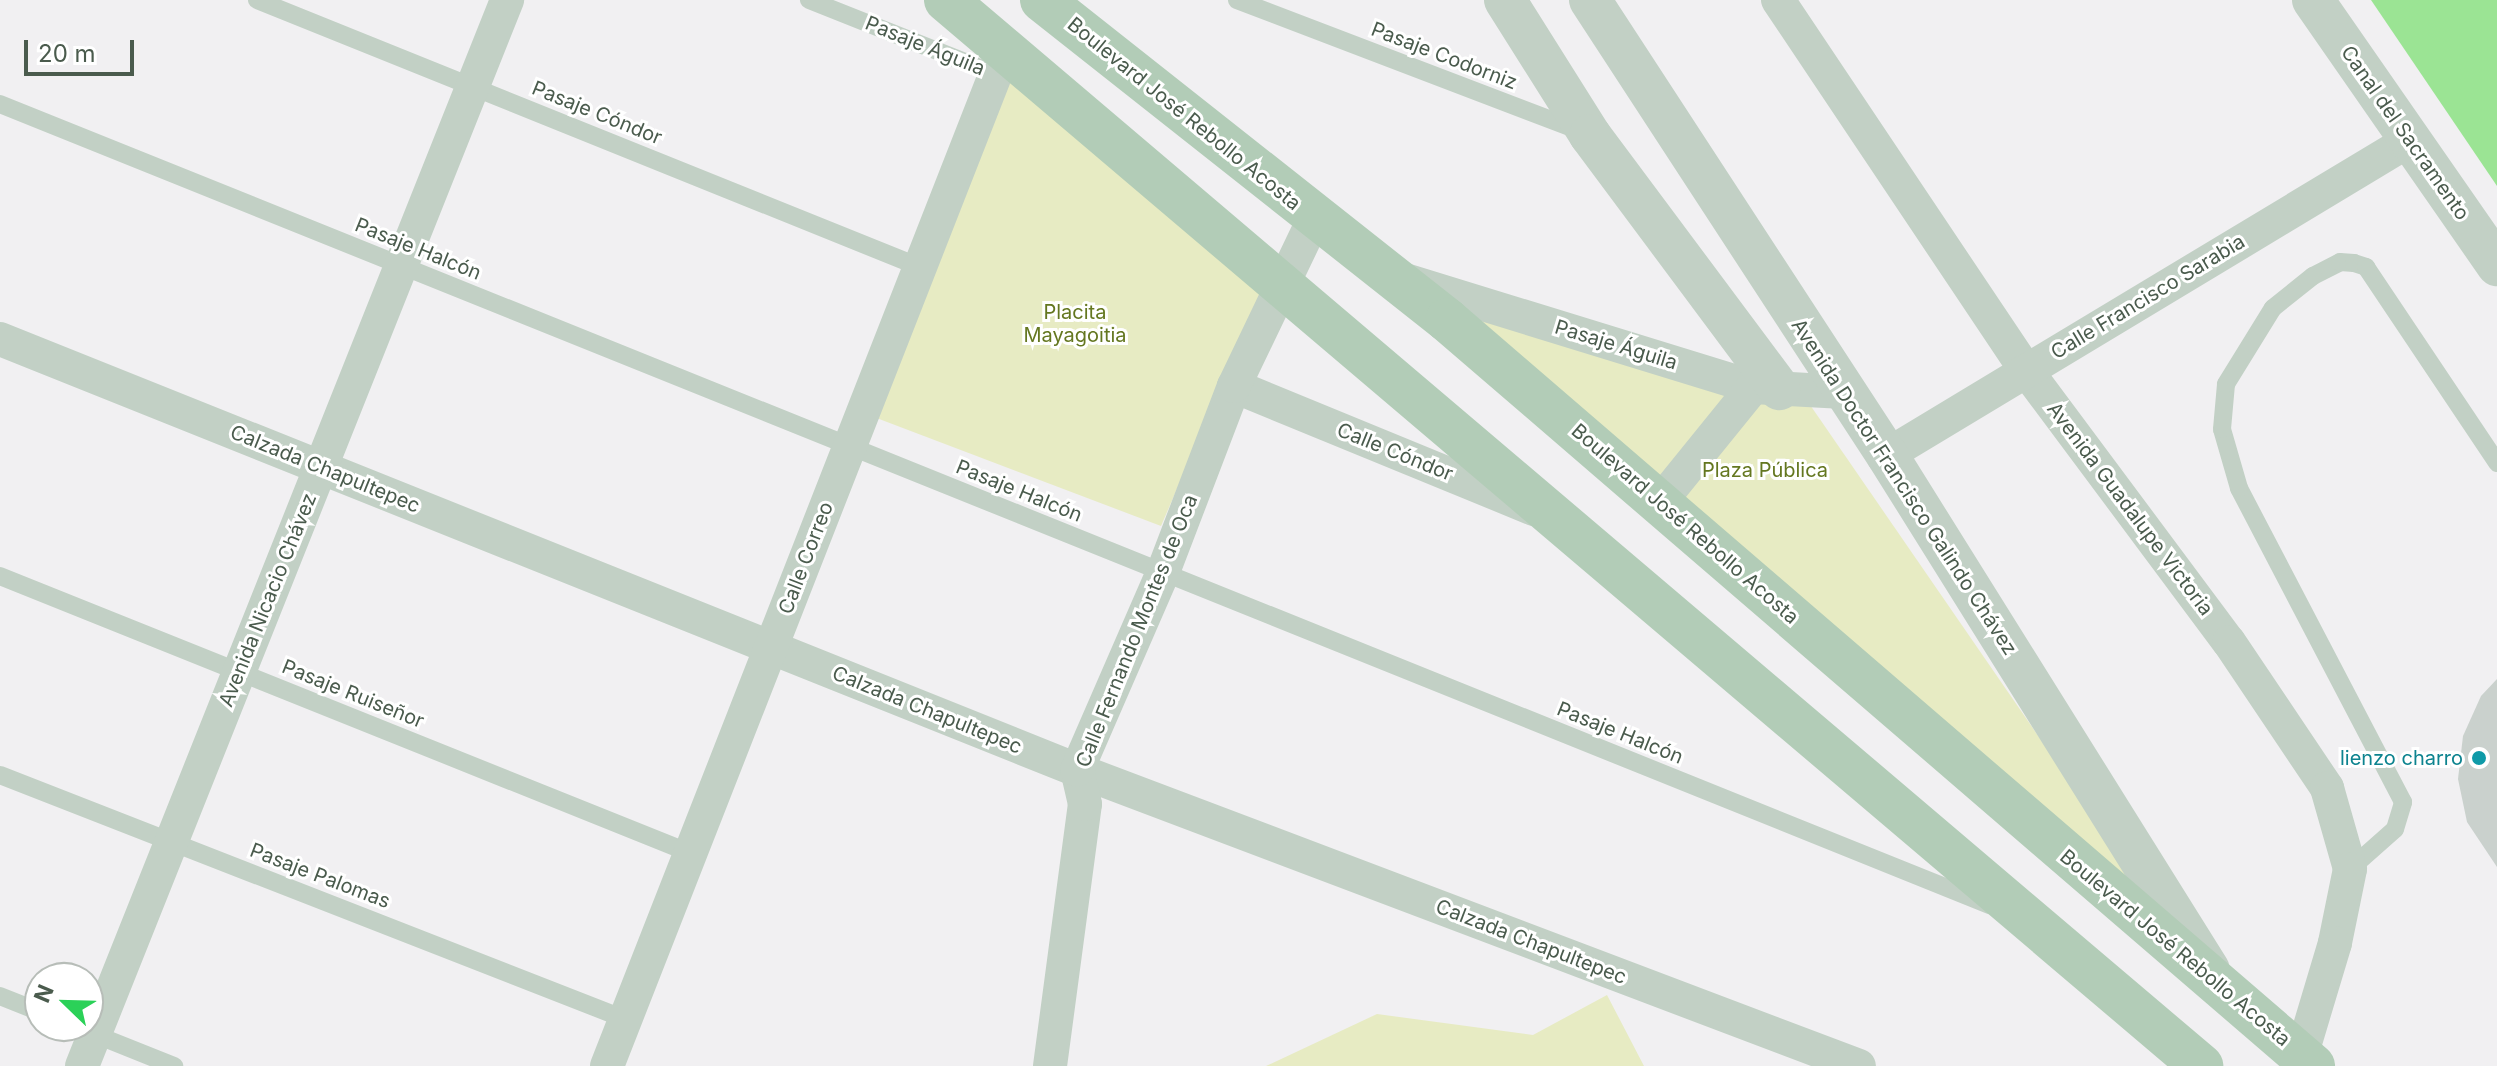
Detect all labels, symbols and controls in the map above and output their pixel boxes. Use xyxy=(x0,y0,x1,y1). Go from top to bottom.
street label: Pasaje Águila xyxy=(862,11,988,81)
street label: Boulevard José Rebollo Acosta xyxy=(1063,12,1305,216)
street label: Pasaje Codorniz xyxy=(1368,17,1520,95)
scale bar xyxy=(28,24,138,74)
text: 20 m xyxy=(38,39,96,68)
street label: Canal del Sacramento xyxy=(2336,41,2474,225)
street label: Pasaje Cóndor xyxy=(528,76,666,150)
street label: Pasaje Halcón xyxy=(351,213,485,285)
street label: Calle Francisco Sarabia xyxy=(2047,230,2249,364)
park label: Placita Mayagoitia xyxy=(1023,301,1127,348)
street label: Avenida Doctor Francisco Galindo Chávez xyxy=(1786,314,2022,660)
street label: Pasaje Águila xyxy=(1552,315,1680,375)
street label: Avenida Guadalupe Victoria xyxy=(2042,398,2218,620)
street label: Calle Cóndor xyxy=(1333,418,1457,486)
street label: Boulevard José Rebollo Acosta xyxy=(1567,419,1803,629)
street label: Calzada Chapultepec xyxy=(227,420,423,518)
street label: Pasaje Halcón xyxy=(952,455,1086,527)
park label: Plaza Pública xyxy=(1702,458,1828,482)
street label: Avenida Nicacio Chávez xyxy=(214,490,322,710)
street label: Calle Fernando Montes de Oca xyxy=(1071,491,1203,771)
street label: Calle Correo xyxy=(774,499,838,617)
street label: Pasaje Ruiseñor xyxy=(278,655,428,733)
street label: Calzada Chapultepec xyxy=(829,661,1025,759)
street label: Pasaje Halcón xyxy=(1553,697,1687,769)
place label: lienzo charro xyxy=(2340,746,2463,770)
marker: lienzo charro xyxy=(2470,749,2488,767)
street label: Pasaje Palomas xyxy=(247,838,393,914)
street label: Boulevard José Rebollo Acosta xyxy=(2055,845,2295,1051)
street label: Calzada Chapultepec xyxy=(1432,895,1630,989)
north arrow xyxy=(24,962,104,1042)
text: N xyxy=(29,981,59,1006)

